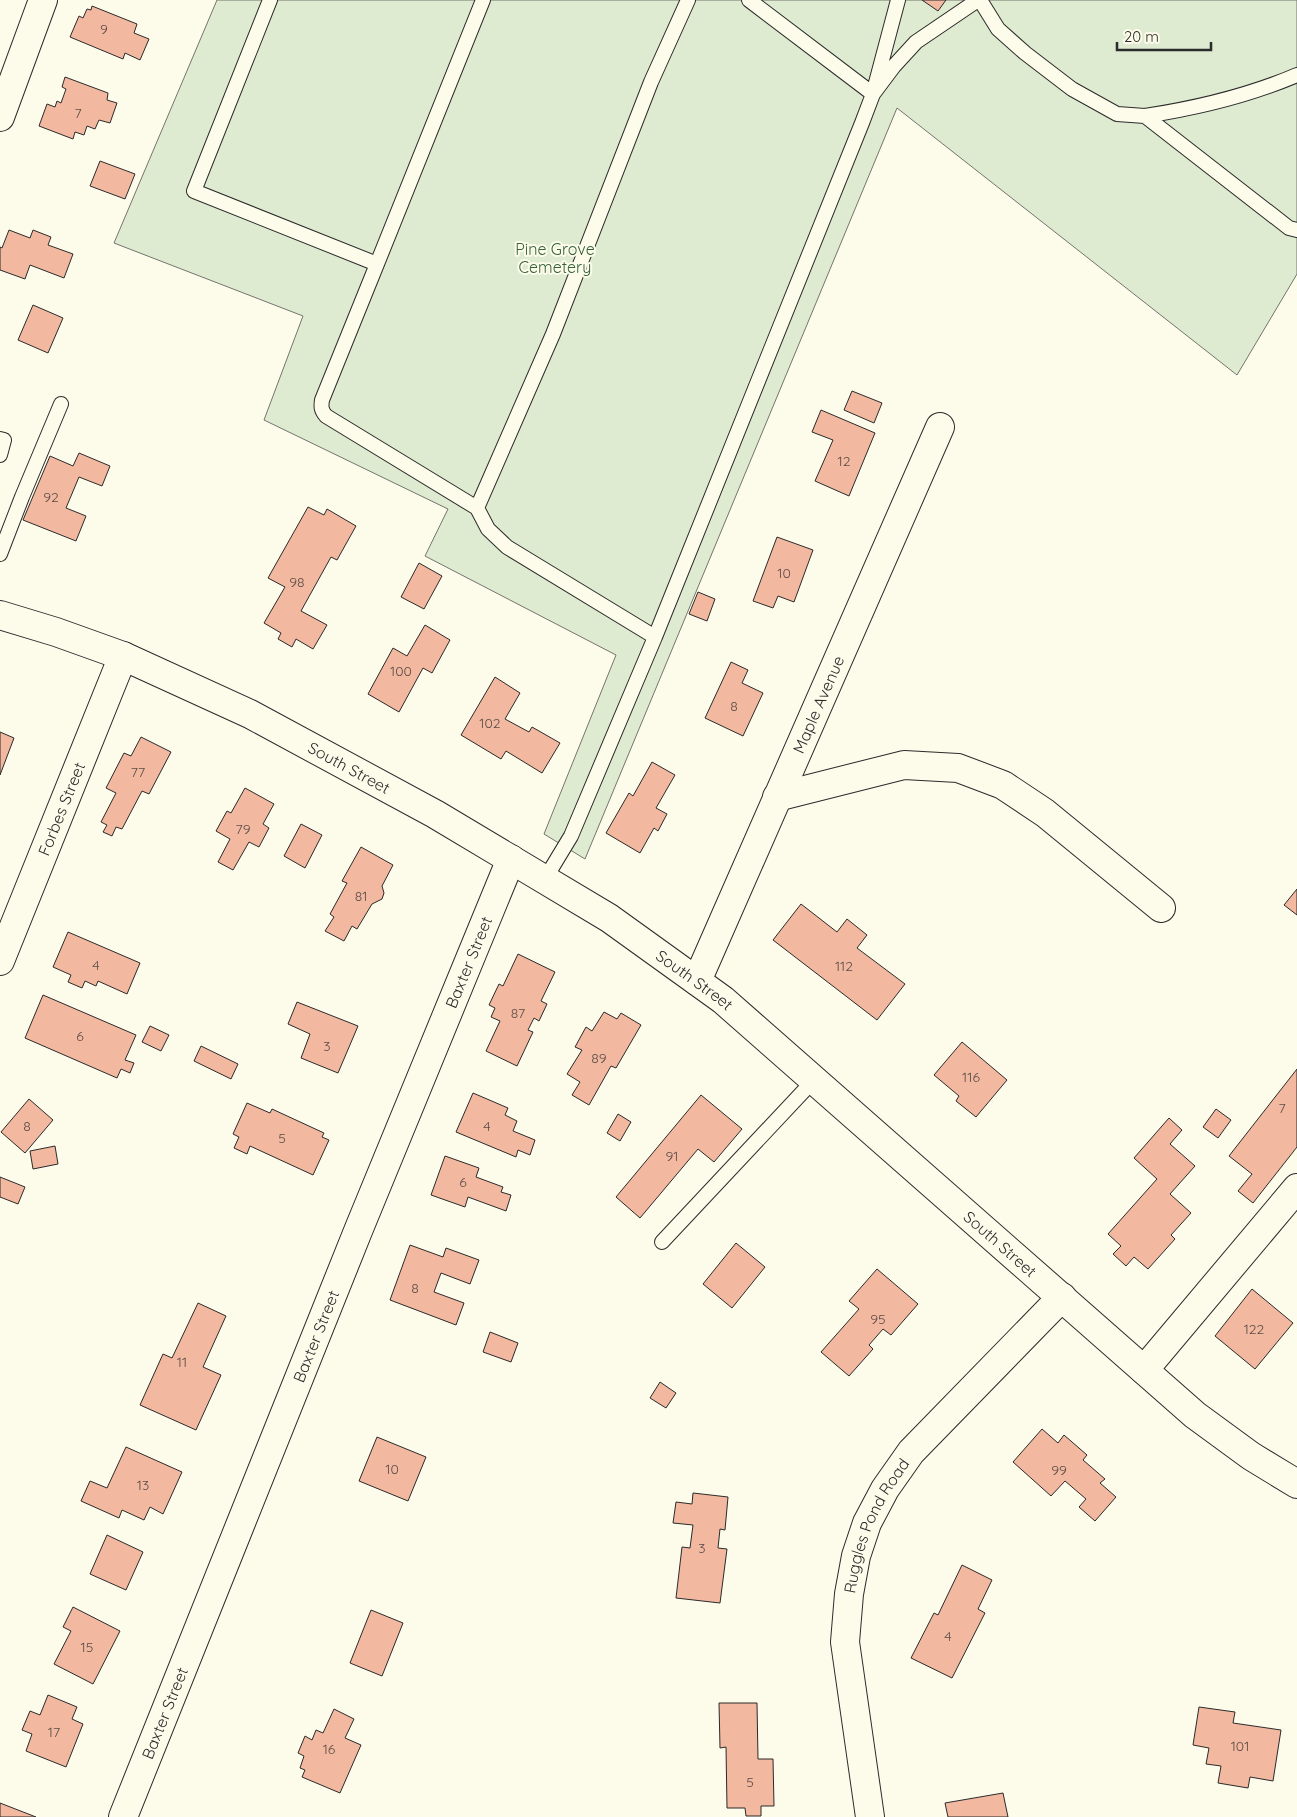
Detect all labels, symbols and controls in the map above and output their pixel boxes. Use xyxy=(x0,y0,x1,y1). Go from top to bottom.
house number: 9 xyxy=(100,20,108,38)
scale bar xyxy=(1117,20,1211,52)
text: 20 m xyxy=(1124,27,1159,46)
house number: 7 xyxy=(74,104,82,122)
park label: Pine Grove Cemetery xyxy=(515,239,595,277)
house number: 12 xyxy=(838,452,851,470)
house number: 92 xyxy=(43,488,59,506)
house number: 10 xyxy=(777,564,791,582)
house number: 98 xyxy=(289,573,305,591)
street label: Maple Avenue xyxy=(788,653,848,756)
house number: 100 xyxy=(390,662,412,680)
house number: 8 xyxy=(730,697,738,715)
house number: 102 xyxy=(479,714,501,732)
street label: South Street xyxy=(305,737,394,798)
street label: Forbes Street xyxy=(34,759,89,859)
house number: 77 xyxy=(131,763,145,781)
house number: 79 xyxy=(236,820,251,838)
house number: 81 xyxy=(355,887,367,905)
street label: Baxter Street xyxy=(441,913,496,1011)
street label: South Street xyxy=(652,945,737,1014)
house number: 4 xyxy=(92,956,100,974)
house number: 112 xyxy=(835,957,853,975)
house number: 87 xyxy=(511,1004,525,1022)
house number: 6 xyxy=(76,1027,84,1045)
house number: 3 xyxy=(323,1037,331,1055)
house number: 89 xyxy=(591,1049,607,1067)
house number: 116 xyxy=(962,1068,980,1086)
house number: 7 xyxy=(1278,1099,1286,1117)
house number: 8 xyxy=(23,1117,31,1135)
house number: 4 xyxy=(483,1117,491,1135)
house number: 5 xyxy=(278,1129,286,1147)
house number: 91 xyxy=(665,1147,679,1165)
house number: 6 xyxy=(459,1173,467,1191)
street label: South Street xyxy=(960,1206,1041,1281)
house number: 8 xyxy=(411,1279,419,1297)
street label: Baxter Street xyxy=(288,1287,343,1385)
house number: 95 xyxy=(870,1310,886,1328)
house number: 122 xyxy=(1244,1320,1265,1338)
house number: 11 xyxy=(177,1353,187,1371)
street label: Ruggles Pond Road xyxy=(839,1454,913,1595)
house number: 10 xyxy=(385,1460,399,1478)
house number: 99 xyxy=(1051,1461,1067,1479)
house number: 13 xyxy=(137,1476,149,1494)
house number: 3 xyxy=(698,1539,706,1557)
house number: 4 xyxy=(944,1627,952,1645)
house number: 15 xyxy=(81,1638,93,1656)
street label: Baxter Street xyxy=(137,1664,192,1762)
house number: 17 xyxy=(48,1723,60,1741)
house number: 101 xyxy=(1231,1737,1249,1755)
house number: 16 xyxy=(323,1740,336,1758)
house number: 5 xyxy=(746,1773,754,1791)

